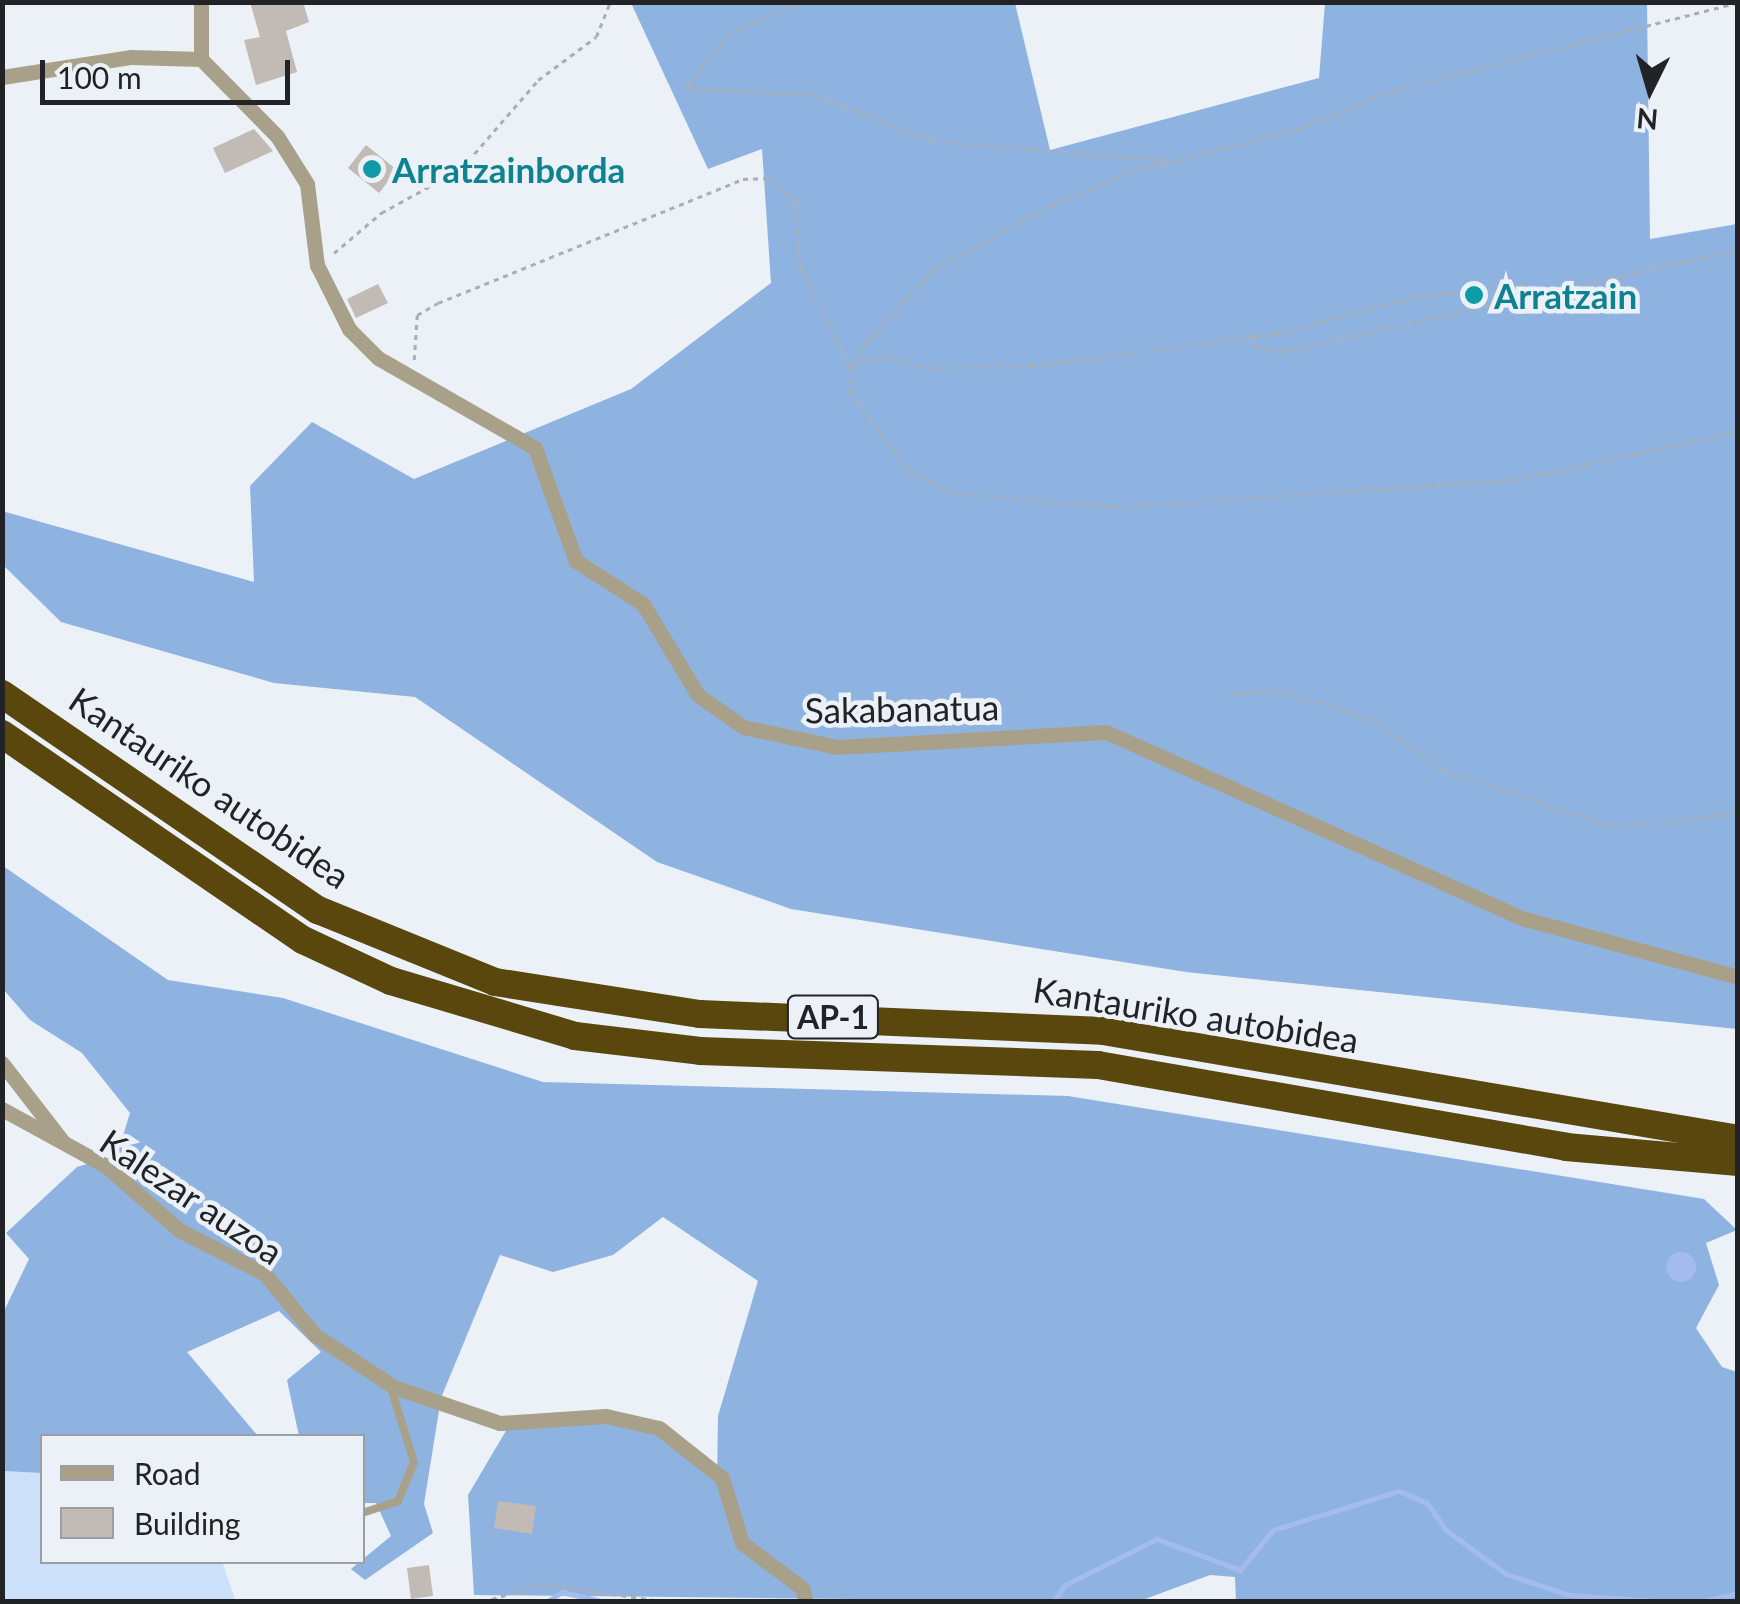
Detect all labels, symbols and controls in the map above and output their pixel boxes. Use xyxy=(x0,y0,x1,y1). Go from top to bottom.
scale bar xyxy=(45,40,295,102)
north arrow xyxy=(1600,40,1700,140)
text: 100 m xyxy=(57,59,142,95)
text: N xyxy=(1635,102,1660,138)
place label: Arratzainborda xyxy=(392,148,625,190)
marker: Arratzainborda xyxy=(361,158,383,180)
place label: Arratzain xyxy=(1494,274,1637,316)
marker: Arratzain xyxy=(1463,284,1485,306)
street label: Kantauriko autobidea xyxy=(62,678,358,896)
street label: Sakabanatua xyxy=(804,685,1000,731)
street label: Kantauriko autobidea xyxy=(1030,968,1362,1060)
road number: AP-1 xyxy=(786,990,880,1044)
street label: Kalezar auzoa xyxy=(92,1119,292,1273)
legend xyxy=(40,1434,365,1564)
text: Road xyxy=(134,1455,201,1491)
text: Building xyxy=(134,1505,240,1541)

